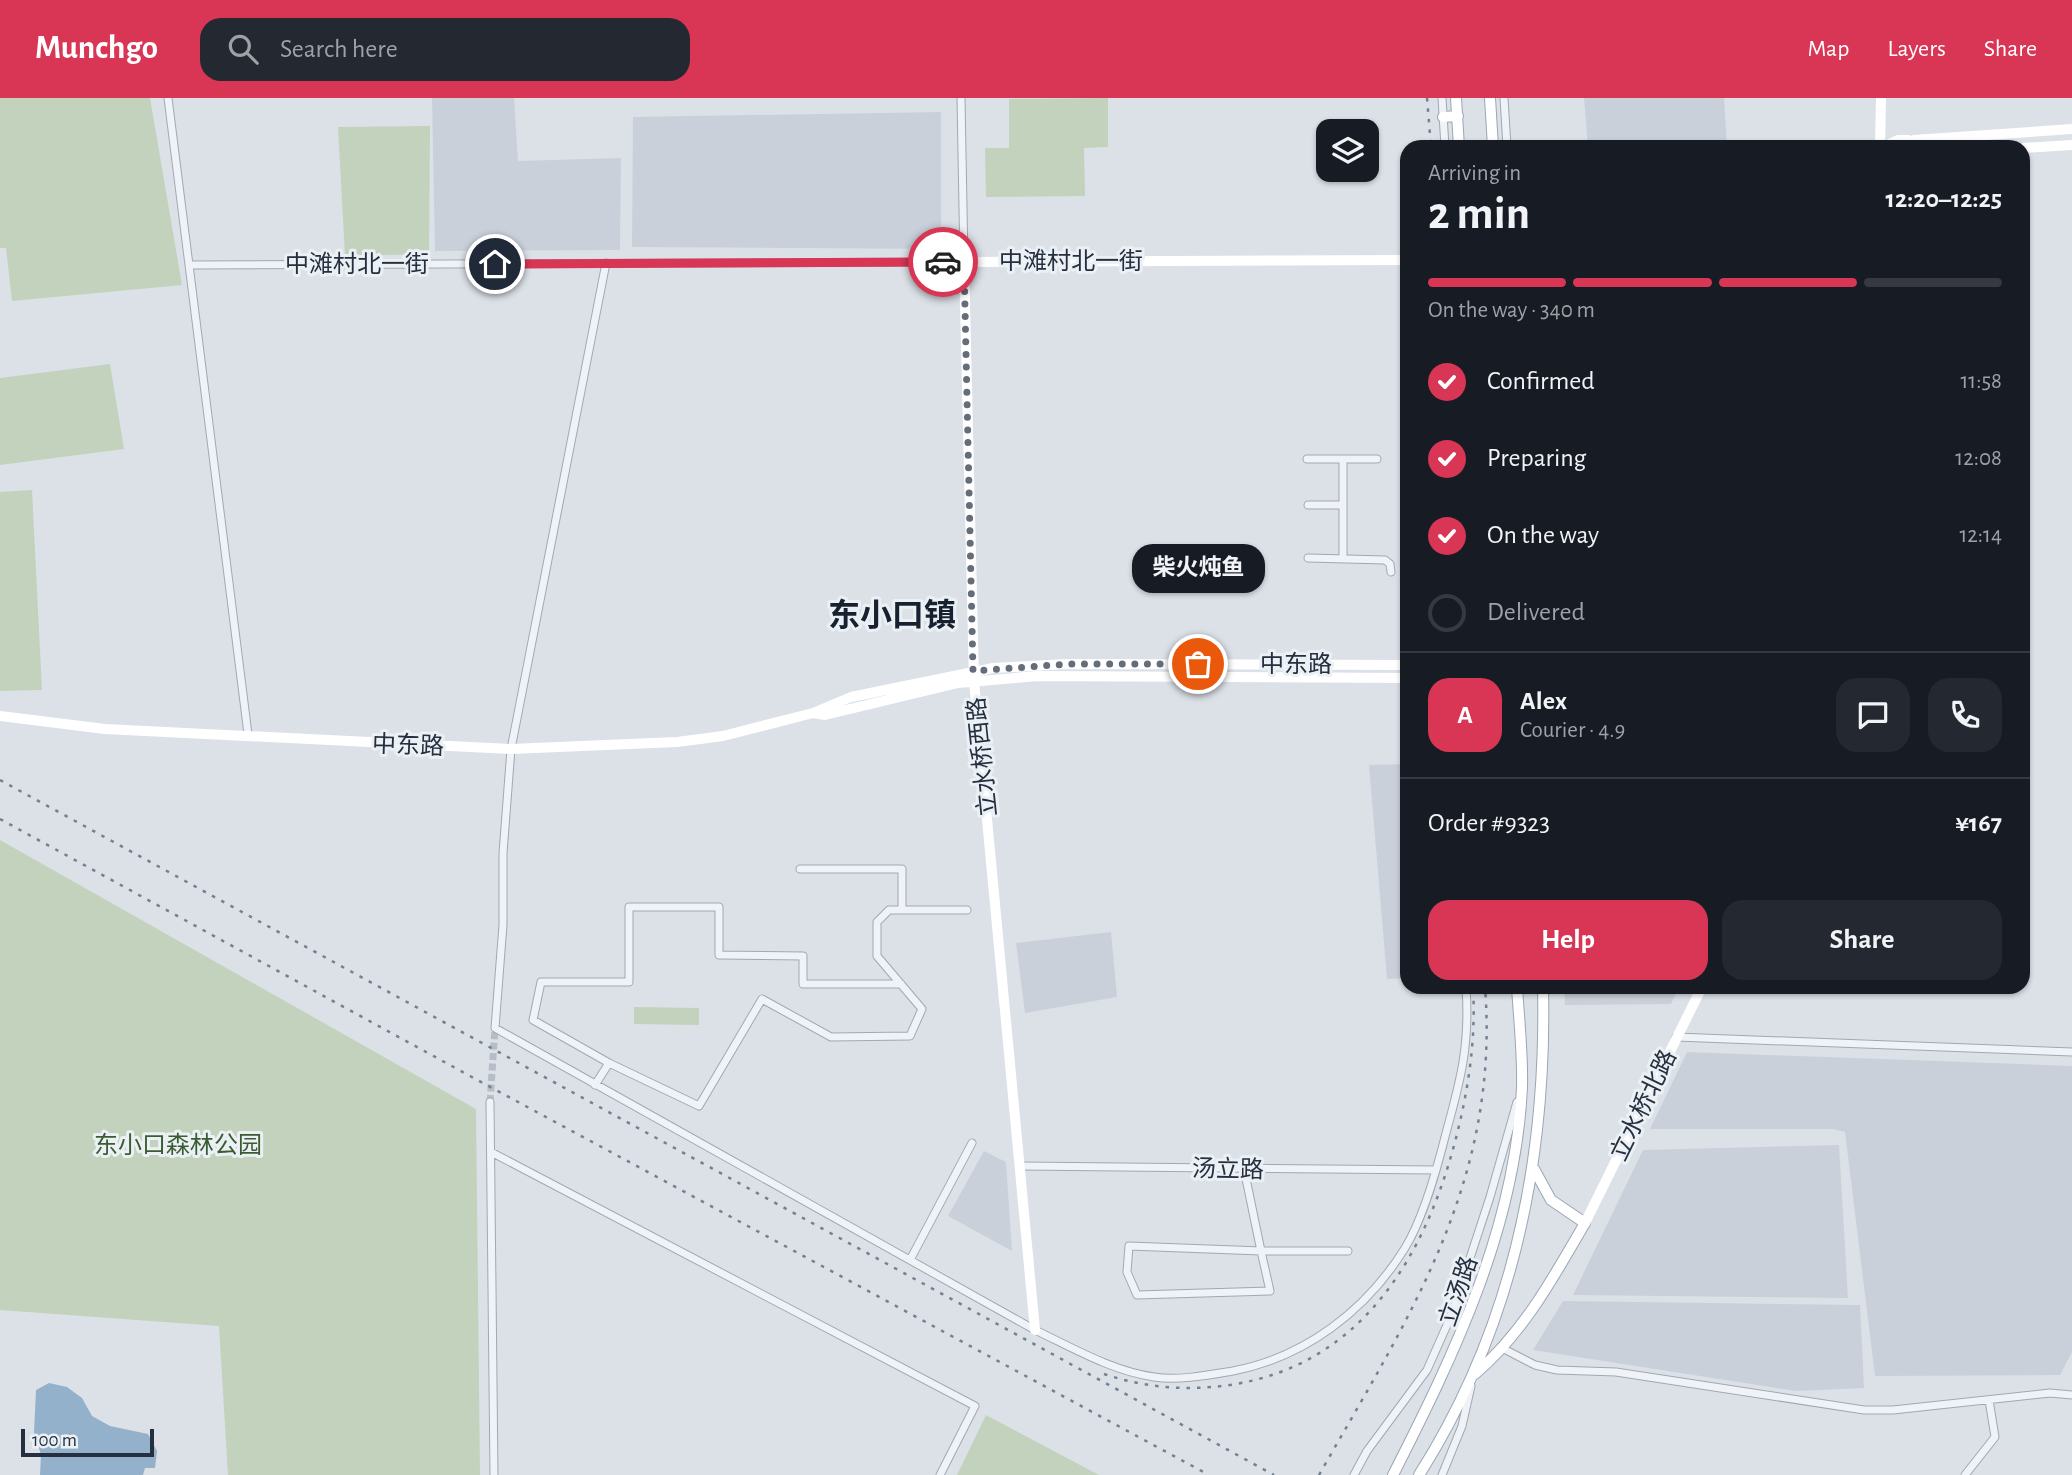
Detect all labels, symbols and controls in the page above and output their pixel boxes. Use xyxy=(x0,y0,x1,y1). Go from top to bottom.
search box xyxy=(200,18,690,81)
icon: search xyxy=(224,30,262,68)
text: Munchgo xyxy=(35,32,158,65)
text: Search here xyxy=(280,36,398,62)
text: Map xyxy=(1807,37,1849,61)
text: Layers xyxy=(1887,37,1946,61)
text: Share xyxy=(1984,37,2037,61)
map controls xyxy=(1316,119,1379,182)
button: layers xyxy=(1316,119,1379,182)
text: Arriving in xyxy=(1428,162,1521,185)
text: 12:20–12:25 xyxy=(1886,186,2002,212)
text: 2 min xyxy=(1428,191,1530,237)
courier xyxy=(908,227,978,297)
pin xyxy=(465,234,525,294)
icon: car xyxy=(924,243,962,281)
icon: home xyxy=(476,245,514,283)
street label: 中滩村北一街 xyxy=(999,248,1143,274)
street label: 中滩村北一街 xyxy=(285,251,429,277)
text: On the way · 340 m xyxy=(1428,299,1595,322)
icon: check xyxy=(1428,363,1466,401)
text: Confirmed xyxy=(1487,368,1595,394)
text: 11:58 xyxy=(1960,370,2002,393)
icon: check xyxy=(1428,440,1466,478)
text: Preparing xyxy=(1487,445,1586,471)
text: 12:08 xyxy=(1955,447,2002,470)
icon: check xyxy=(1428,517,1466,555)
text: On the way xyxy=(1487,522,1599,548)
text: 12:14 xyxy=(1959,524,2002,547)
callout: 柴火炖鱼 xyxy=(1132,545,1264,594)
text: 柴火炖鱼 xyxy=(1153,557,1245,580)
district label: 东小口镇 xyxy=(828,598,956,632)
text: Delivered xyxy=(1487,599,1585,625)
pin xyxy=(1168,634,1228,694)
icon: bag xyxy=(1179,645,1217,683)
street label: 中东路 xyxy=(1260,651,1332,677)
button: chat xyxy=(1836,678,1910,752)
button: phone xyxy=(1928,678,2002,752)
text: Alex xyxy=(1520,688,1567,714)
street label: 立水桥西路 xyxy=(963,696,1001,818)
text: A xyxy=(1457,702,1473,728)
text: Courier · 4.9 xyxy=(1520,719,1625,742)
street label: 中东路 xyxy=(372,731,444,759)
text: Order #9323 xyxy=(1428,810,1550,836)
text: ¥167 xyxy=(1955,810,2002,836)
button: Help xyxy=(1428,900,1708,980)
button: Share xyxy=(1722,900,2002,980)
street label: 立水桥北路 xyxy=(1605,1045,1681,1165)
park label: 东小口森林公园 xyxy=(94,1132,262,1158)
street label: 汤立路 xyxy=(1192,1155,1264,1183)
street label: 立汤路 xyxy=(1434,1253,1482,1329)
scale bar xyxy=(21,1426,154,1458)
text: 100 m xyxy=(32,1431,77,1450)

